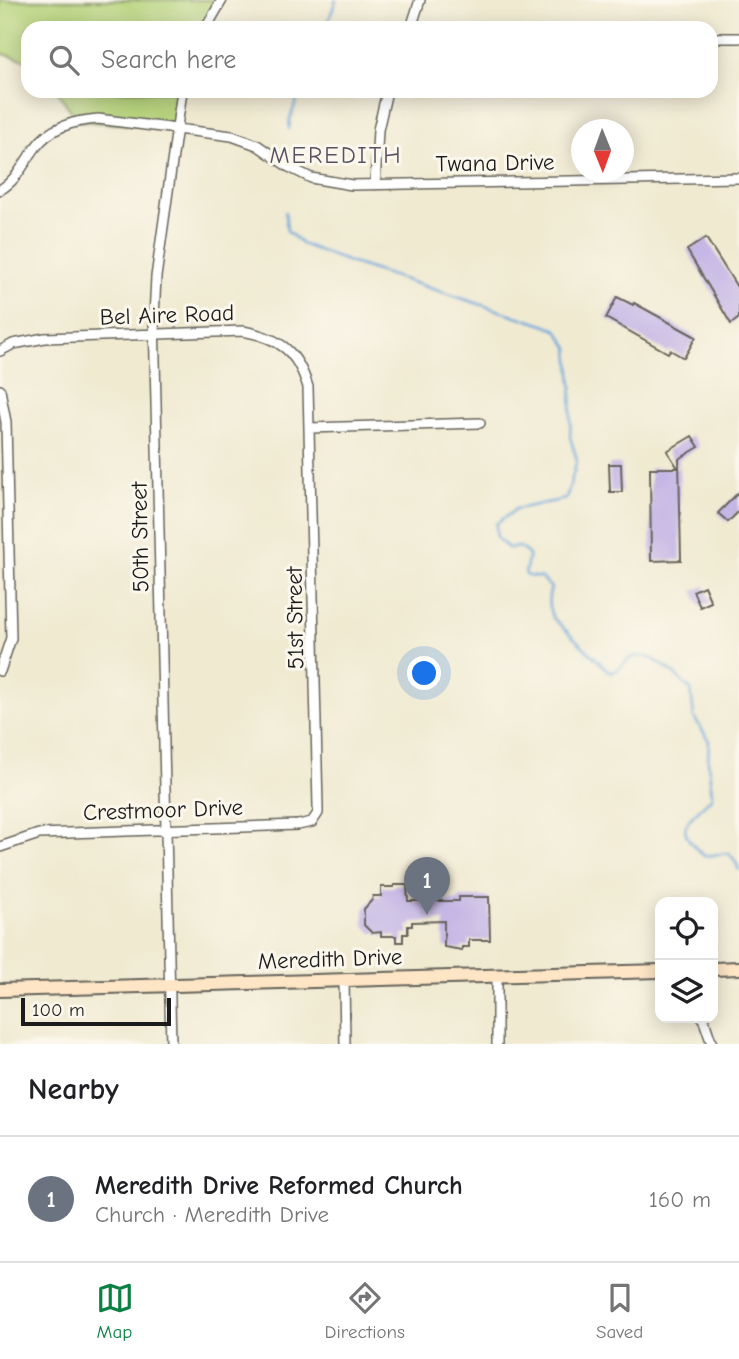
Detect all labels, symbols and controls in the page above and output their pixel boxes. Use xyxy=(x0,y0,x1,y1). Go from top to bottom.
search box xyxy=(21,21,718,98)
icon: search xyxy=(45,41,83,79)
text: Search here xyxy=(101,45,236,75)
north arrow xyxy=(571,119,634,182)
district label: MEREDITH xyxy=(269,141,403,169)
street label: Twana Drive xyxy=(435,148,555,178)
street label: Bel Aire Road xyxy=(99,299,235,331)
street label: 50th Street xyxy=(126,480,154,593)
street label: 51st Street xyxy=(281,565,309,670)
your location xyxy=(407,656,441,690)
street label: Crestmoor Drive xyxy=(82,794,244,826)
pin: 1 xyxy=(404,857,450,915)
map controls xyxy=(655,897,718,1023)
button: locate xyxy=(655,897,718,960)
street label: Meredith Drive xyxy=(257,943,403,975)
button: layers xyxy=(655,960,718,1023)
scale bar xyxy=(21,995,172,1027)
text: 100 m xyxy=(32,999,85,1021)
text: Nearby xyxy=(28,1072,119,1107)
text: Meredith Drive Reformed Church xyxy=(95,1171,463,1201)
text: 1 xyxy=(46,1186,56,1213)
text: 160 m xyxy=(649,1186,711,1213)
text: Church · Meredith Drive xyxy=(95,1201,329,1228)
tab: Map xyxy=(96,1279,134,1343)
tab: Directions xyxy=(325,1279,405,1343)
tab: Saved xyxy=(596,1279,643,1343)

